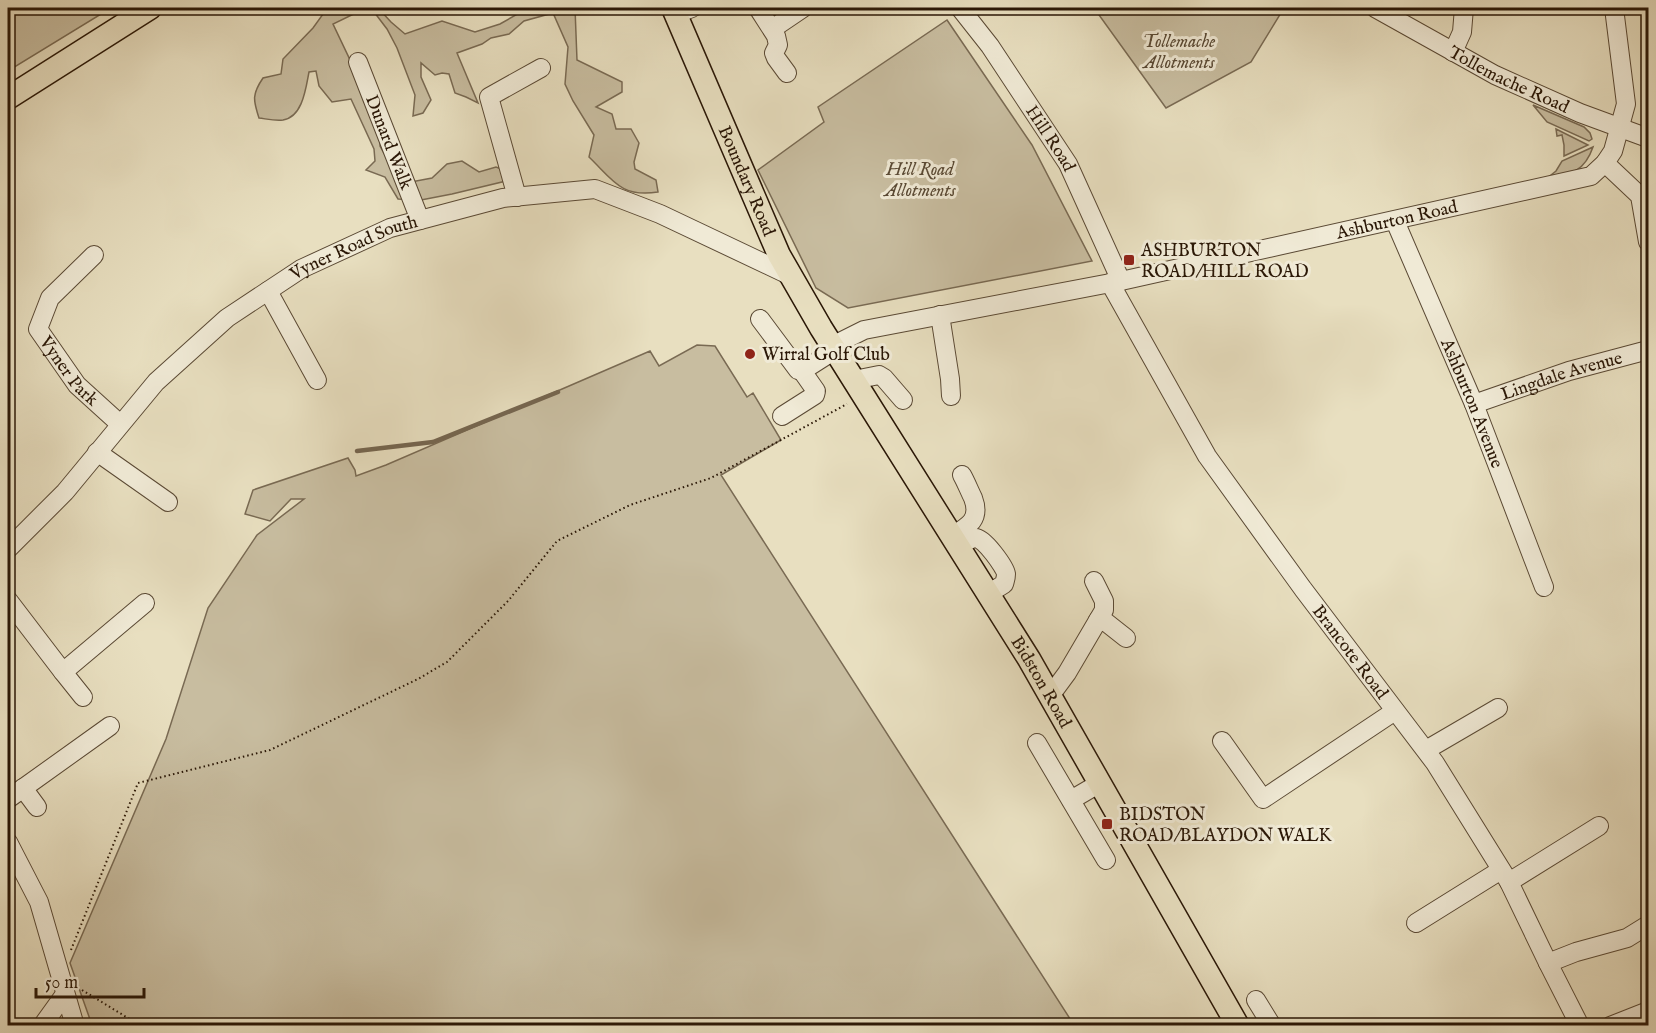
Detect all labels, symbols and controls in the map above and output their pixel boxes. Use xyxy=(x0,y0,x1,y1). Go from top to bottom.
park label: Tollemache Allotments xyxy=(1141,31,1215,75)
street label: Tollemache Road xyxy=(1444,41,1573,120)
street label: Dunard Walk xyxy=(359,92,417,194)
street label: Hill Road xyxy=(1020,102,1080,176)
street label: Boundary Road xyxy=(712,123,780,240)
park label: Hill Road Allotments xyxy=(882,159,956,203)
street label: Ashburton Road xyxy=(1333,196,1460,246)
street label: Vyner Road South xyxy=(285,211,421,287)
place label: ASHBURTON ROAD/HILL ROAD xyxy=(1140,240,1309,284)
marker: ASHBURTON ROAD/HILL ROAD xyxy=(1122,253,1136,267)
street label: Vyner Park xyxy=(33,331,103,412)
street label: Ashburton Avenue xyxy=(1434,335,1508,472)
place label: Wirral Golf Club xyxy=(762,344,890,367)
marker: Wirral Golf Club xyxy=(743,347,757,361)
street label: Lingdale Avenue xyxy=(1498,347,1625,407)
street label: Brancote Road xyxy=(1306,601,1393,705)
street label: Bidston Road xyxy=(1005,632,1076,733)
place label: BIDSTON ROAD/BLAYDON WALK xyxy=(1119,804,1333,848)
marker: BIDSTON ROAD/BLAYDON WALK xyxy=(1100,817,1114,831)
scale bar xyxy=(36,961,144,999)
text: 50 m xyxy=(45,972,78,995)

